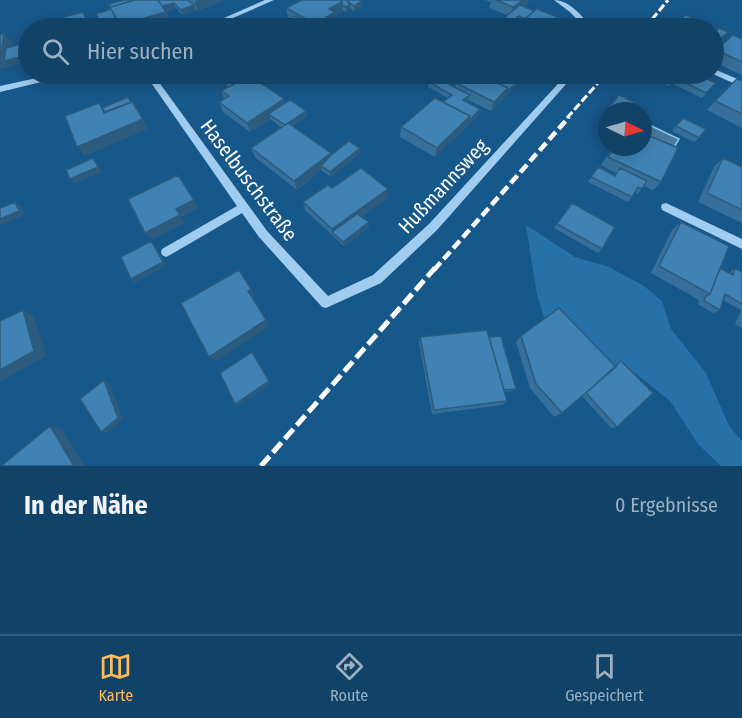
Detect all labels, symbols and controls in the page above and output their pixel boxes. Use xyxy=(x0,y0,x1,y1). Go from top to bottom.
search box xyxy=(18,18,724,84)
icon: search xyxy=(39,35,72,68)
text: Hier suchen xyxy=(87,38,194,65)
north arrow xyxy=(598,102,652,156)
street label: Haselbuschstraße xyxy=(195,114,303,246)
street label: Hußmannsweg xyxy=(393,133,493,238)
text: In der Nähe xyxy=(24,490,148,521)
text: 0 Ergebnisse xyxy=(615,493,718,517)
tab: Karte xyxy=(98,650,133,705)
tab: Route xyxy=(330,650,368,705)
tab: Gespeichert xyxy=(565,650,644,705)

